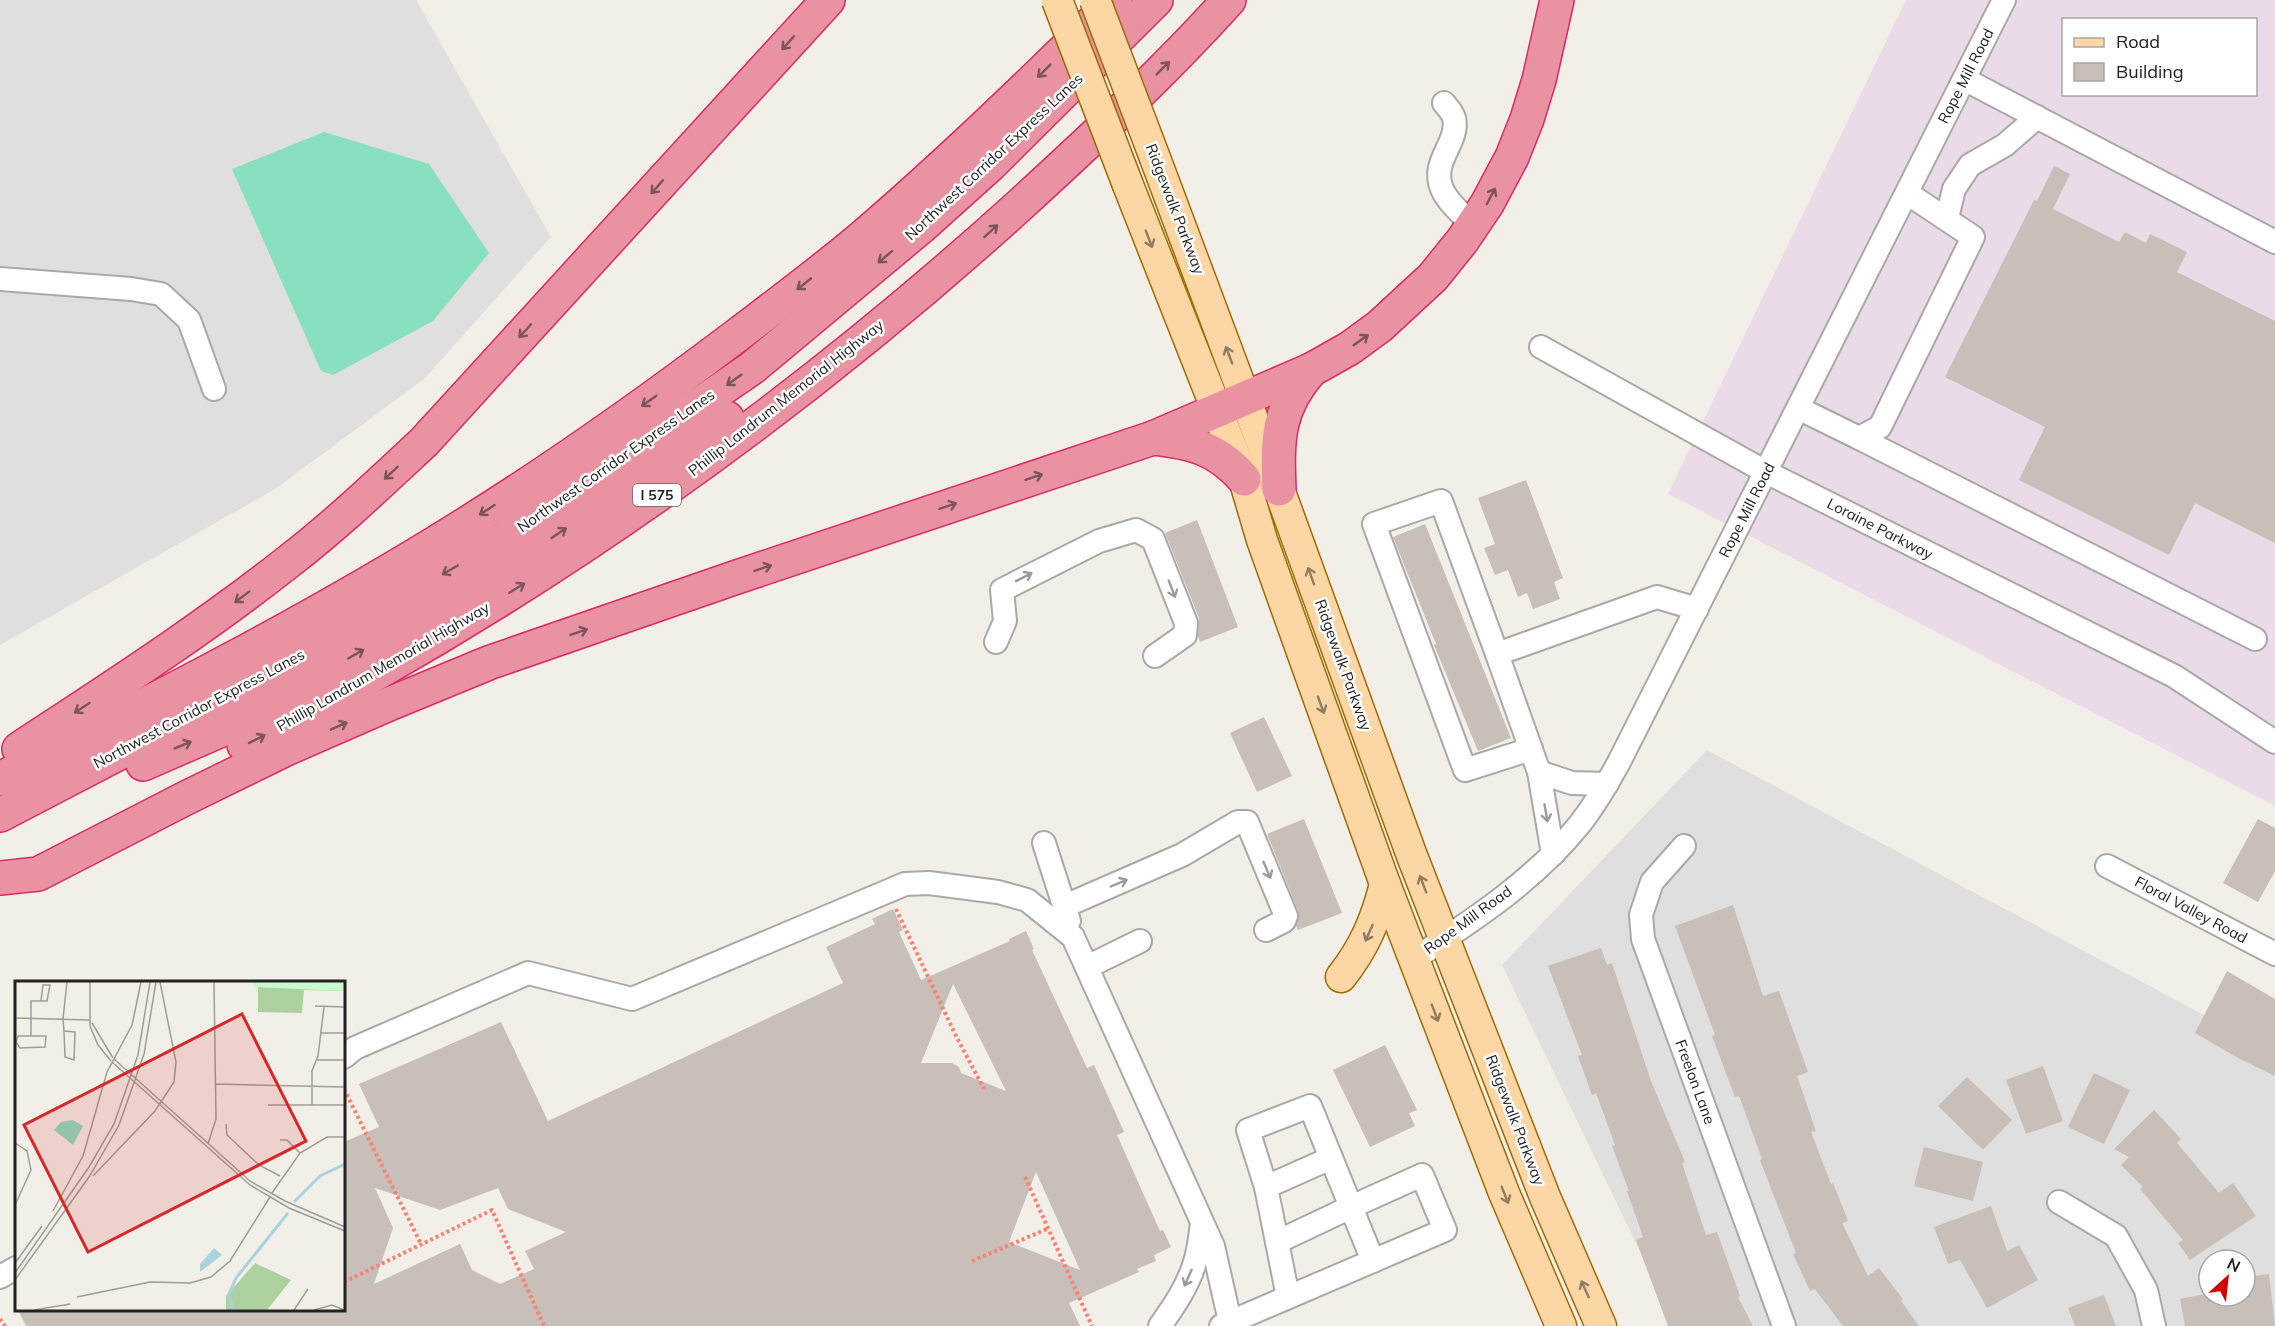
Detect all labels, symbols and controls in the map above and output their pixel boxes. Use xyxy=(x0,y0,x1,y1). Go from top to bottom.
legend xyxy=(2062,18,2257,96)
street label: Rope Mill Road xyxy=(1933,25,1998,126)
text: Road xyxy=(2116,30,2160,53)
one-way arrow xyxy=(781,35,795,50)
text: Building xyxy=(2116,60,2184,83)
one-way arrow xyxy=(1155,61,1170,76)
one-way arrow xyxy=(1036,63,1051,78)
street label: Northwest Corridor Express Lanes xyxy=(901,69,1087,244)
street label: Ridgewalk Parkway xyxy=(1142,141,1209,277)
one-way arrow xyxy=(650,179,664,194)
one-way arrow xyxy=(1486,188,1497,206)
one-way arrow xyxy=(983,224,998,238)
one-way arrow xyxy=(1144,230,1155,248)
one-way arrow xyxy=(877,251,893,264)
one-way arrow xyxy=(796,277,812,290)
street label: Phillip Landrum Memorial Highway xyxy=(684,315,887,480)
one-way arrow xyxy=(518,323,532,338)
one-way arrow xyxy=(1353,334,1369,346)
one-way arrow xyxy=(1223,346,1234,365)
one-way arrow xyxy=(726,374,743,386)
street label: Northwest Corridor Express Lanes xyxy=(513,385,718,536)
one-way arrow xyxy=(641,395,657,407)
street label: Rope Mill Road xyxy=(1714,459,1779,560)
one-way arrow xyxy=(384,465,399,479)
one-way arrow xyxy=(1024,471,1043,482)
road number: I 575 xyxy=(633,484,681,506)
street label: Loraine Parkway xyxy=(1824,494,1937,563)
one-way arrow xyxy=(938,500,957,511)
one-way arrow xyxy=(479,505,496,517)
one-way arrow xyxy=(550,527,567,539)
one-way arrow xyxy=(753,562,772,573)
one-way arrow xyxy=(442,565,459,577)
one-way arrow xyxy=(1304,567,1315,585)
one-way arrow xyxy=(1015,571,1033,583)
one-way arrow xyxy=(1168,579,1179,598)
one-way arrow xyxy=(508,581,525,594)
one-way arrow xyxy=(235,590,251,603)
street label: Ridgewalk Parkway xyxy=(1311,597,1376,733)
street label: Phillip Landrum Memorial Highway xyxy=(273,598,493,735)
one-way arrow xyxy=(569,625,588,636)
street label: Northwest Corridor Express Lanes xyxy=(90,645,308,772)
one-way arrow xyxy=(347,648,364,660)
one-way arrow xyxy=(1316,695,1327,713)
one-way arrow xyxy=(74,702,91,714)
one-way arrow xyxy=(329,720,347,731)
one-way arrow xyxy=(248,732,266,744)
one-way arrow xyxy=(174,739,192,750)
one-way arrow xyxy=(1541,803,1552,822)
one-way arrow xyxy=(1262,860,1273,878)
street label: Floral Valley Road xyxy=(2132,872,2251,947)
one-way arrow xyxy=(1417,876,1428,894)
one-way arrow xyxy=(1109,877,1127,888)
street label: Rope Mill Road xyxy=(1420,881,1515,958)
one-way arrow xyxy=(1363,924,1374,942)
inset map xyxy=(15,981,345,1311)
one-way arrow xyxy=(1430,1004,1441,1022)
street label: Freelon Lane xyxy=(1671,1037,1720,1127)
street label: Ridgewalk Parkway xyxy=(1482,1052,1549,1188)
one-way arrow xyxy=(1500,1186,1511,1204)
north arrow xyxy=(2197,1248,2257,1308)
text: N xyxy=(2224,1253,2244,1276)
one-way arrow xyxy=(1182,1269,1193,1287)
one-way arrow xyxy=(1579,1281,1590,1299)

